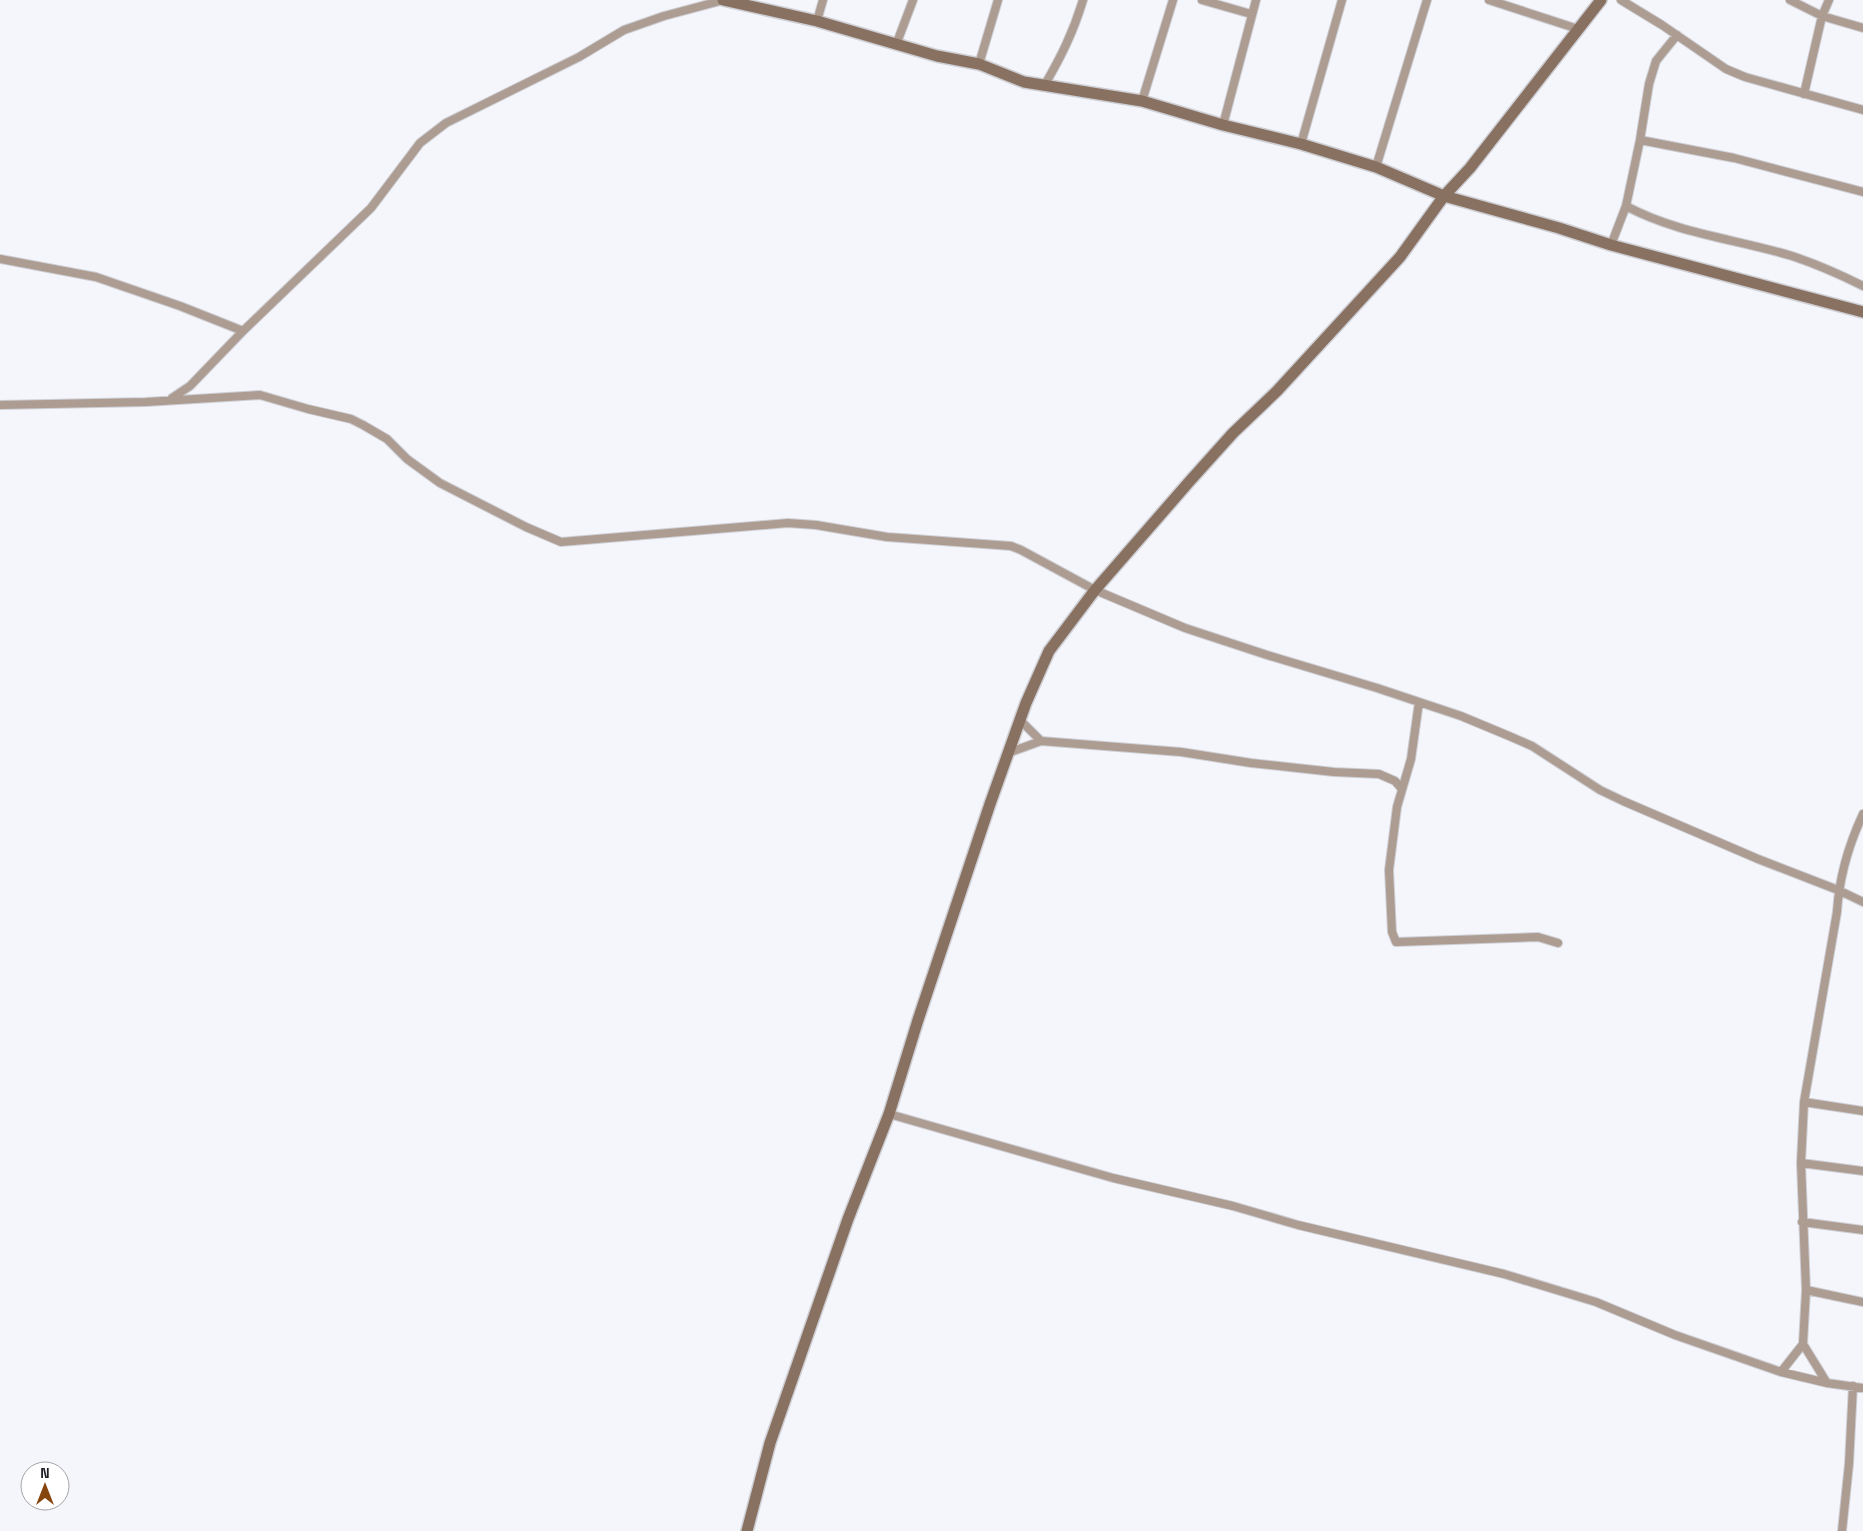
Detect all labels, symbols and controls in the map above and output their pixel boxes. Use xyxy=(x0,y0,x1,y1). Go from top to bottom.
north arrow xyxy=(20,1461,70,1511)
text: N xyxy=(40,1464,50,1482)

